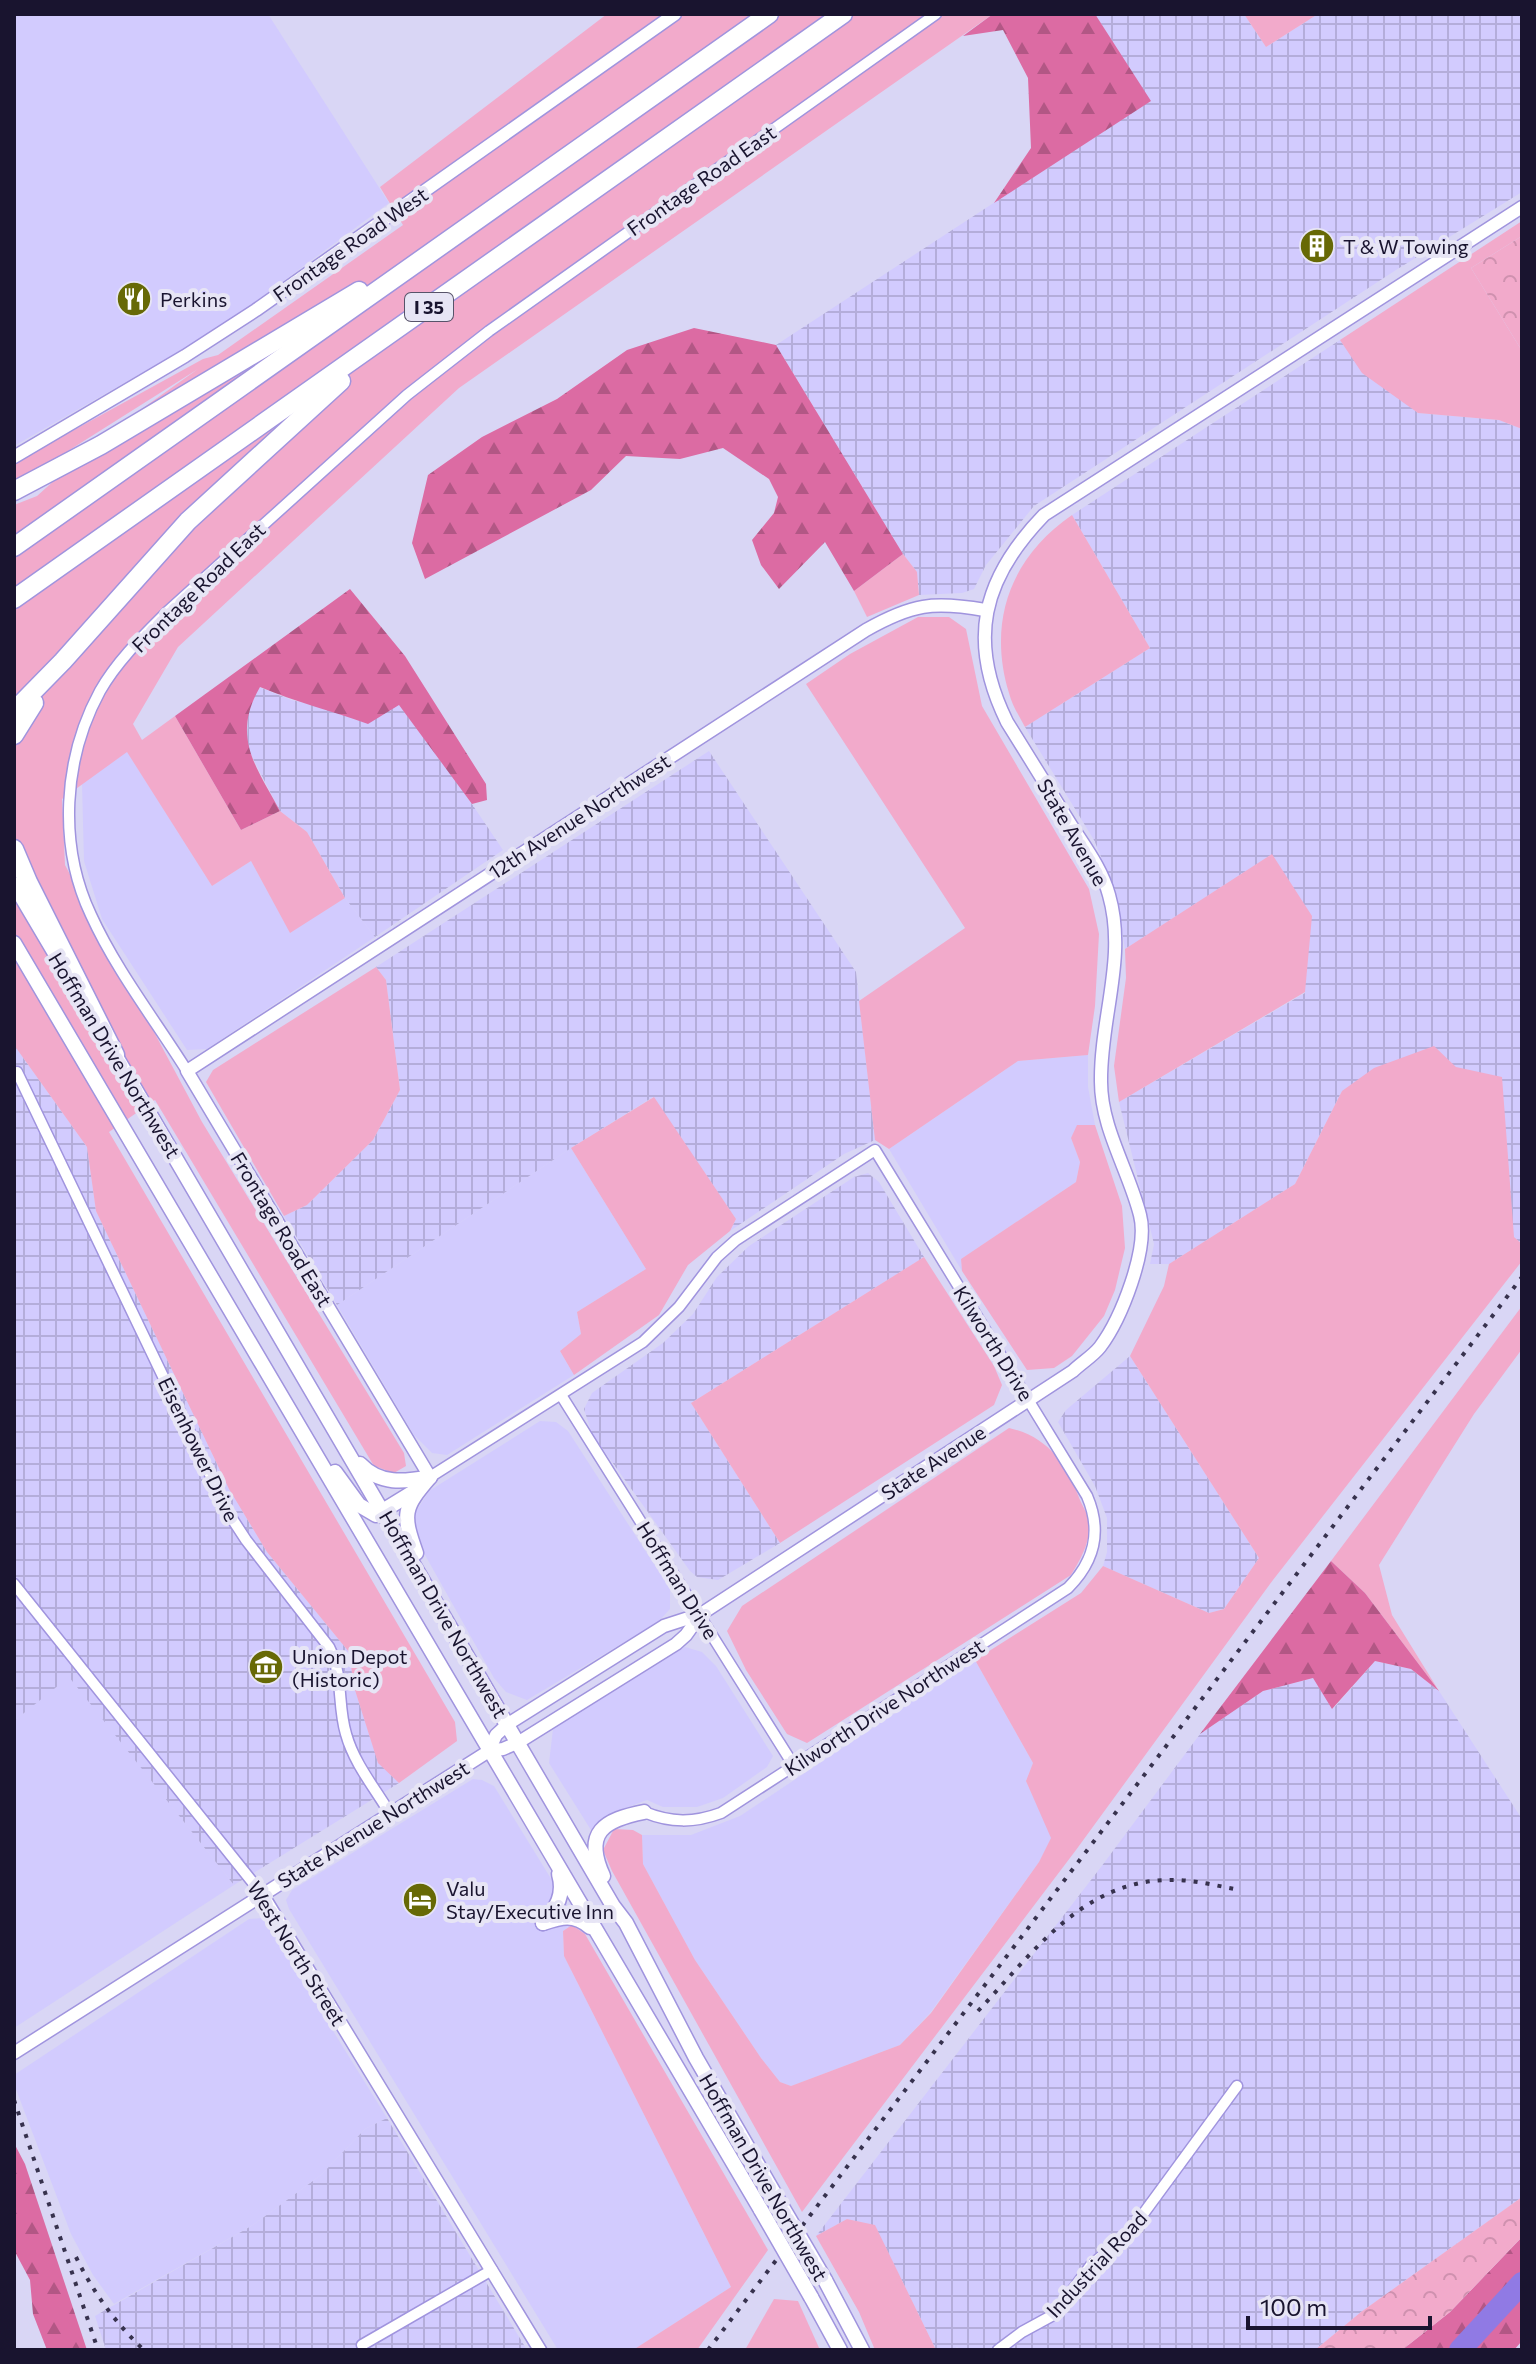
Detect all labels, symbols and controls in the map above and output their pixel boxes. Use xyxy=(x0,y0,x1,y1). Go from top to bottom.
street label: Frontage Road East xyxy=(622,120,780,240)
street label: Frontage Road West xyxy=(268,182,432,306)
building icon: T & W Towing xyxy=(1298,227,1336,265)
place label: T & W Towing xyxy=(1343,234,1469,258)
restaurant icon: Perkins xyxy=(115,280,153,318)
place label: Perkins xyxy=(160,287,227,311)
road number: I 35 xyxy=(405,293,453,321)
street label: Frontage Road East xyxy=(126,517,270,657)
street label: 12th Avenue Northwest xyxy=(484,748,674,884)
street label: State Avenue xyxy=(1033,774,1113,890)
street label: Hoffman Drive Northwest xyxy=(44,948,186,1162)
street label: Frontage Road East xyxy=(226,1147,338,1311)
street label: Kilworth Drive xyxy=(949,1281,1039,1405)
street label: Eisenhower Drive xyxy=(154,1373,244,1525)
street label: State Avenue xyxy=(876,1419,990,1505)
street label: Hoffman Drive Northwest xyxy=(375,1506,513,1722)
street label: Hoffman Drive xyxy=(632,1517,724,1643)
street label: Kilworth Drive Northwest xyxy=(780,1634,988,1780)
place label: Union Depot (Historic) xyxy=(292,1644,408,1691)
museum icon: Union Depot (Historic) xyxy=(247,1648,285,1686)
street label: State Avenue Northwest xyxy=(273,1755,473,1893)
street label: West North Street xyxy=(243,1876,351,2030)
place label: Valu Stay/Executive Inn xyxy=(446,1876,614,1923)
hotel icon: Valu Stay/Executive Inn xyxy=(401,1881,439,1919)
street label: Hoffman Drive Northwest xyxy=(695,2069,833,2285)
street label: Industrial Road xyxy=(1041,2206,1151,2322)
scale bar xyxy=(1248,2280,1430,2330)
text: 100 m xyxy=(1260,2292,1327,2321)

